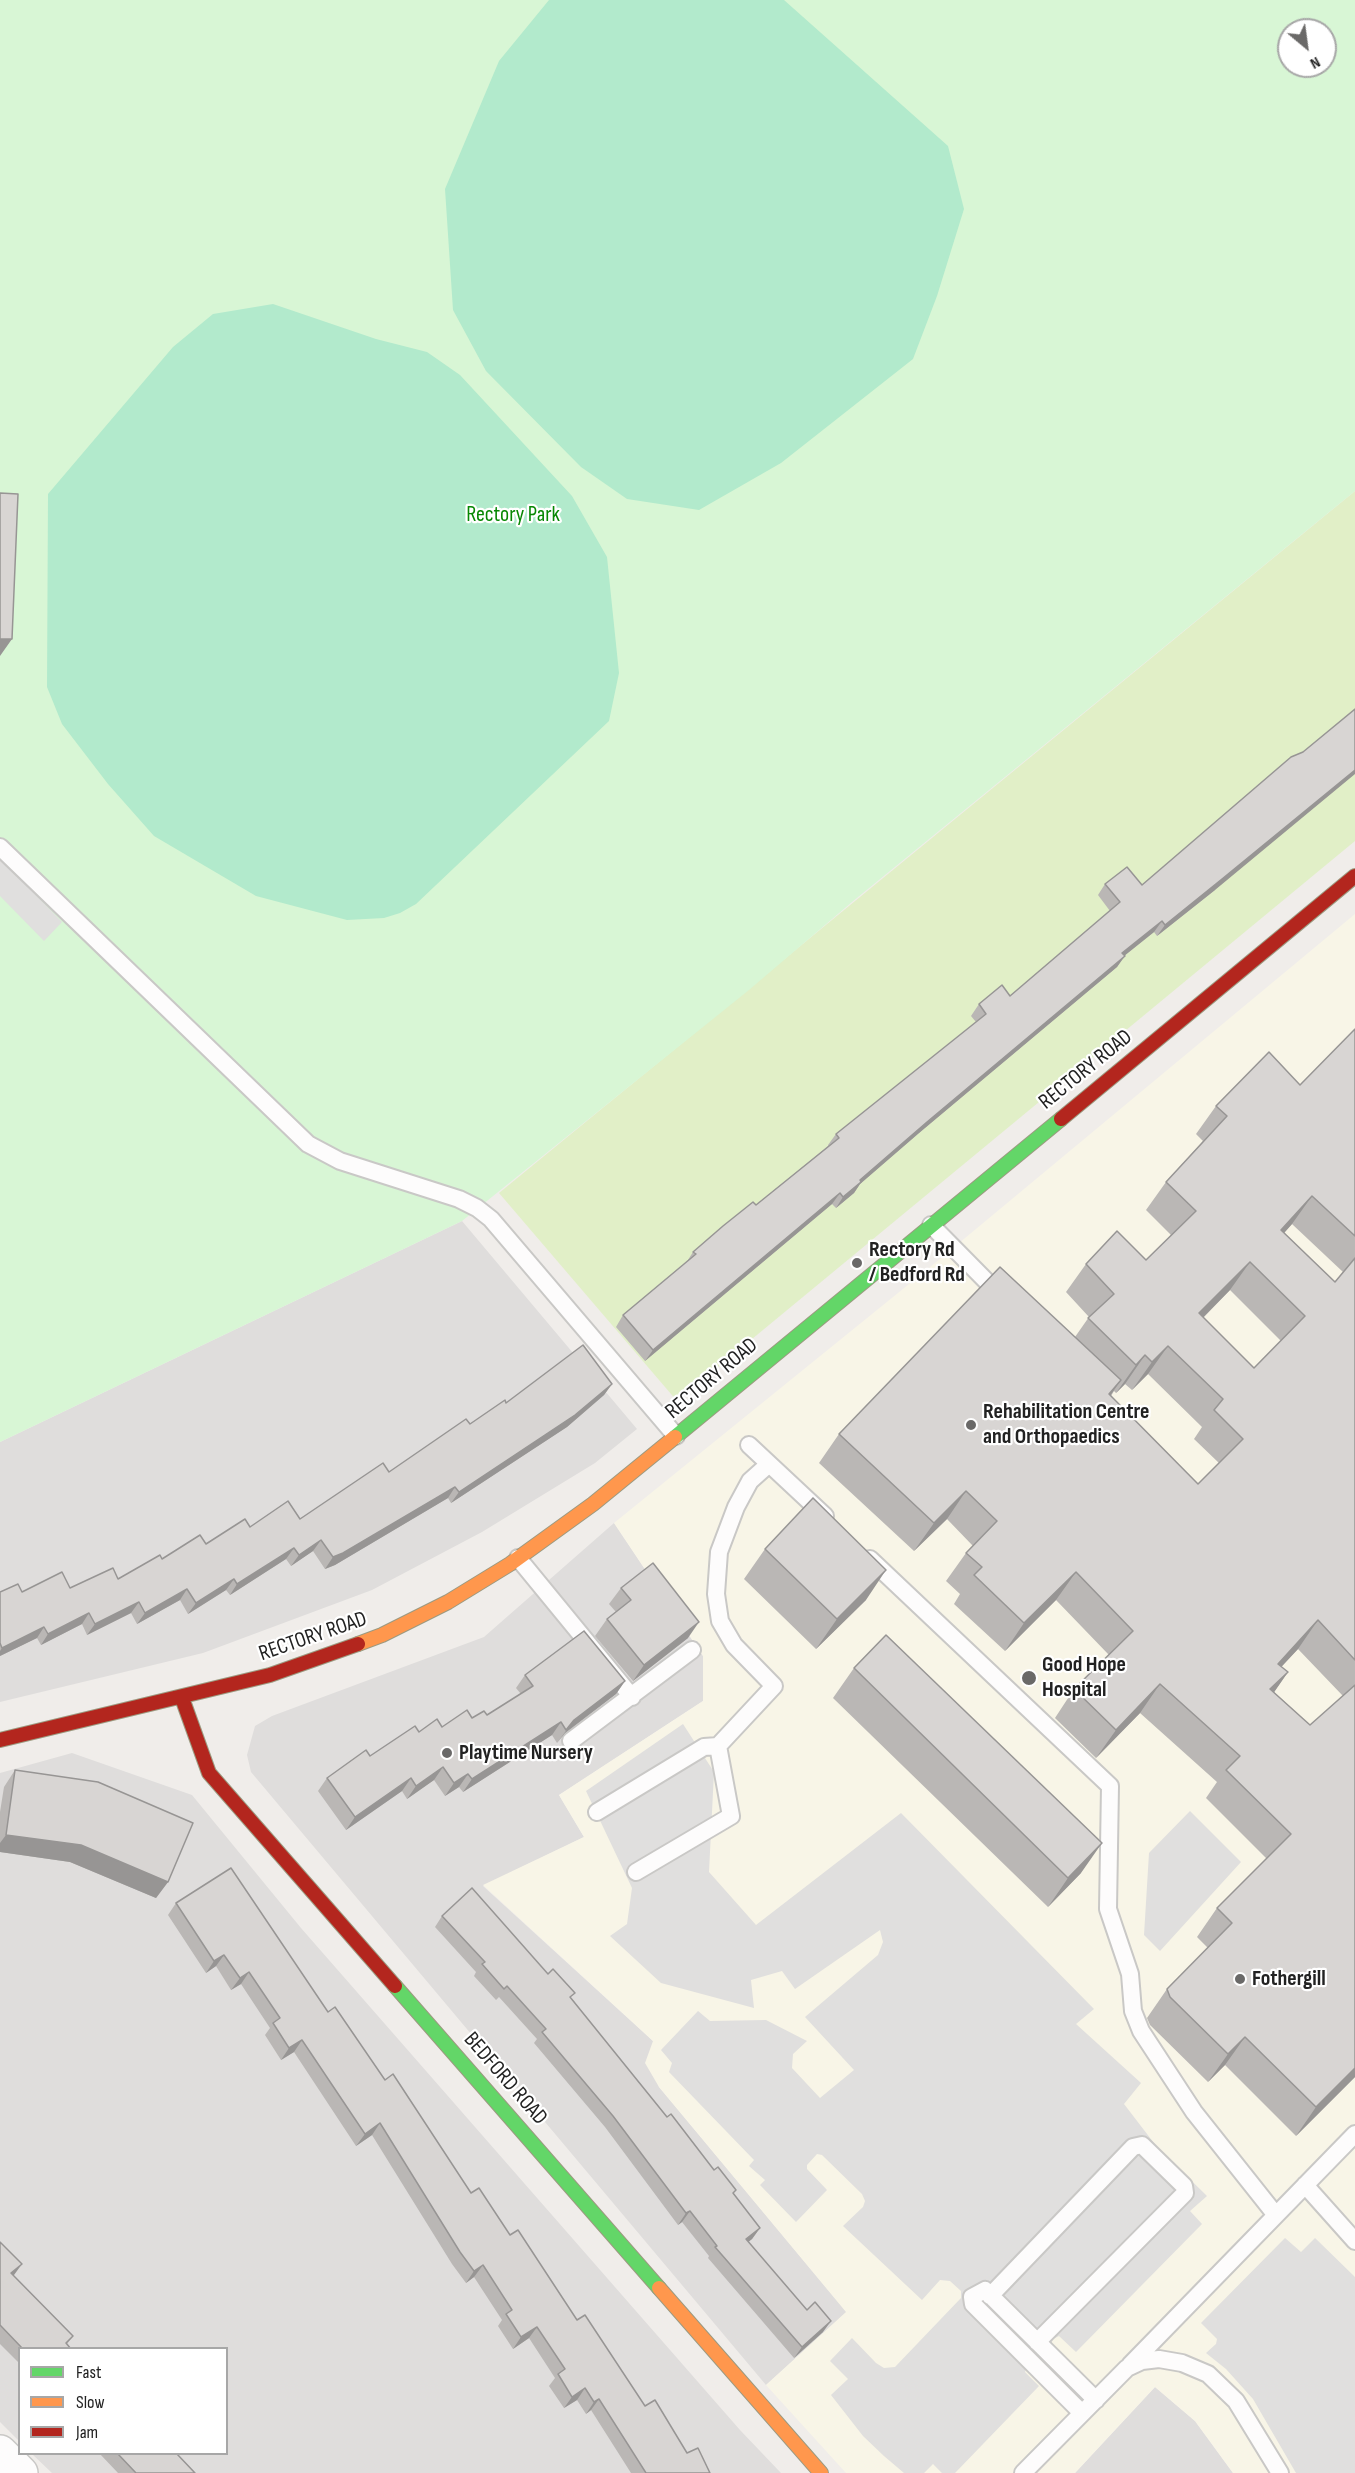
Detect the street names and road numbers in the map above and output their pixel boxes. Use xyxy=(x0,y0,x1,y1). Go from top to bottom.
street label: RECTORY ROAD xyxy=(1034,1024,1138,1116)
street label: RECTORY ROAD xyxy=(660,1333,764,1425)
street label: RECTORY ROAD xyxy=(256,1606,370,1668)
street label: BEDFORD ROAD xyxy=(458,2027,552,2131)

